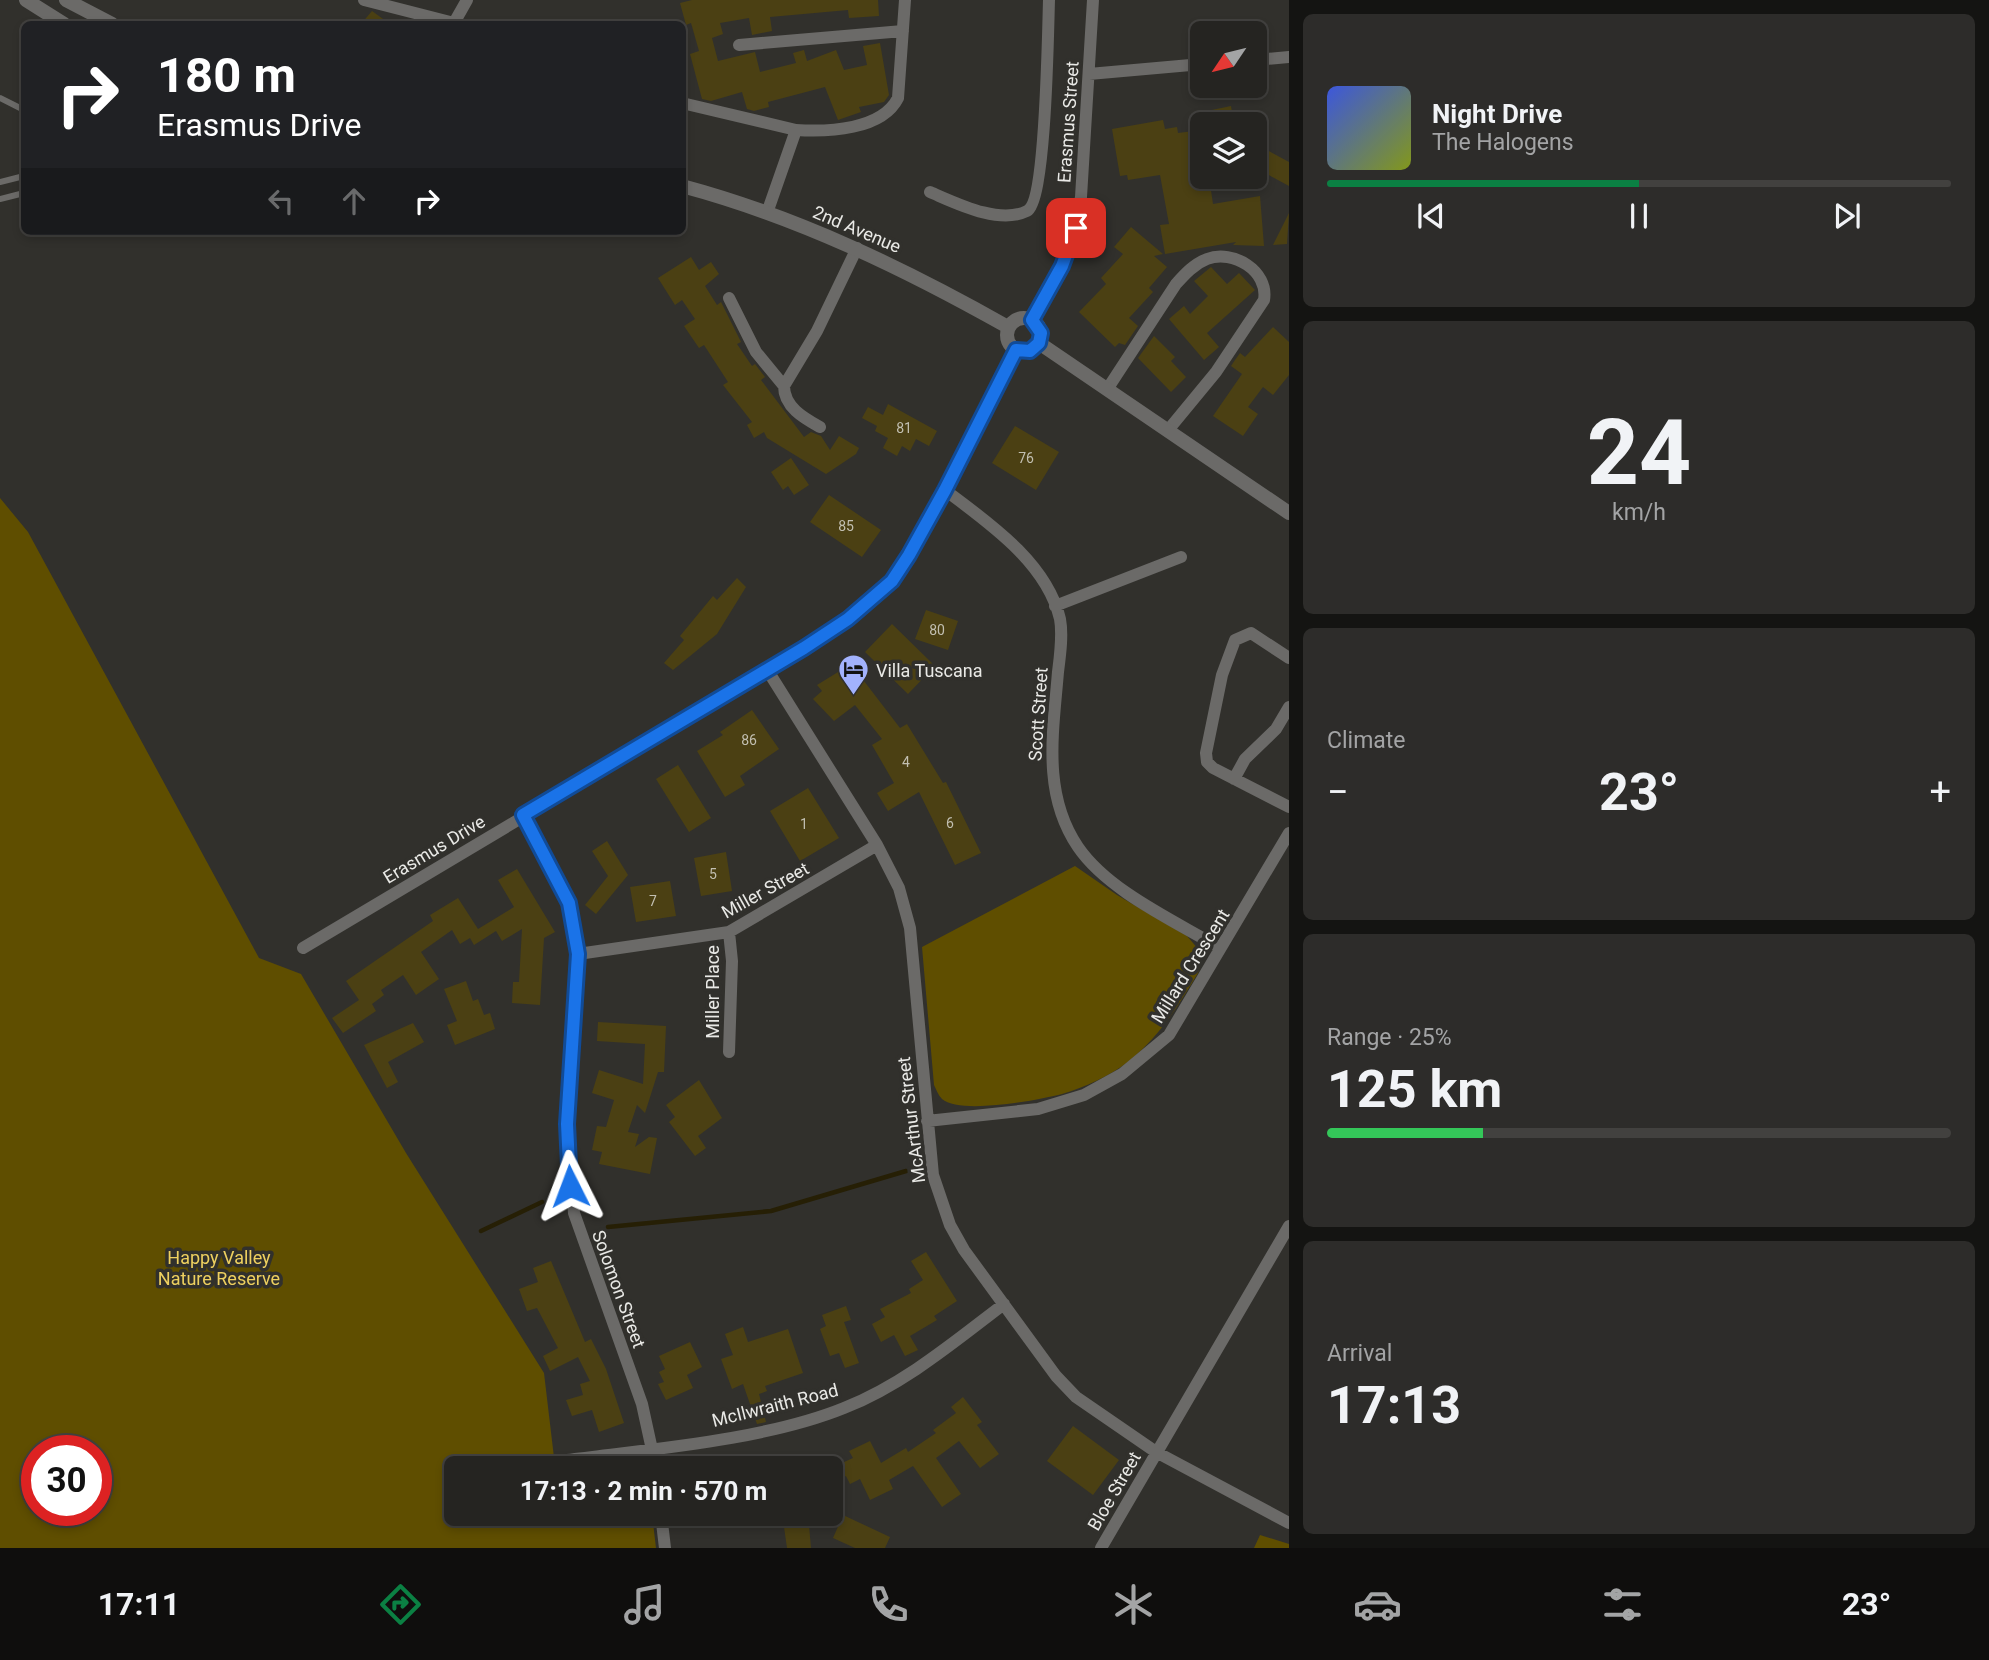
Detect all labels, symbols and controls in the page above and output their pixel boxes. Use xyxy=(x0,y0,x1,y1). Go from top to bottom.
north arrow xyxy=(1190,21,1267,98)
map controls xyxy=(1190,21,1267,189)
text: 180 m xyxy=(157,47,296,104)
icon: right xyxy=(42,49,133,140)
street label: Erasmus Street xyxy=(1053,60,1083,184)
text: Night Drive xyxy=(1432,99,1562,129)
text: Erasmus Drive xyxy=(157,106,361,144)
button: layers xyxy=(1190,112,1267,189)
text: The Halogens xyxy=(1432,129,1574,156)
icon: left xyxy=(262,182,300,220)
icon: ahead xyxy=(335,182,373,220)
icon: right xyxy=(408,182,446,220)
icon: previous xyxy=(1412,197,1450,235)
icon: pause xyxy=(1620,197,1658,235)
icon: next xyxy=(1828,197,1866,235)
pin xyxy=(1046,198,1106,258)
street label: 2nd Avenue xyxy=(810,201,904,257)
icon: arrive xyxy=(1057,209,1095,247)
text: 24 xyxy=(1587,400,1691,506)
house number: 81 xyxy=(896,420,912,436)
house number: 76 xyxy=(1018,450,1034,466)
text: km/h xyxy=(1612,499,1666,526)
house number: 85 xyxy=(838,518,854,534)
house number: 80 xyxy=(929,622,945,638)
hotel icon: Villa Tuscana xyxy=(836,653,870,697)
place label: Villa Tuscana xyxy=(876,660,983,681)
street label: Scott Street xyxy=(1024,666,1052,762)
text: Climate xyxy=(1327,727,1406,754)
house number: 86 xyxy=(741,732,757,748)
house number: 4 xyxy=(902,754,910,770)
text: 23° xyxy=(1599,762,1679,823)
text: − xyxy=(1327,770,1349,814)
text: + xyxy=(1929,770,1951,814)
street label: Erasmus Drive xyxy=(379,810,489,888)
house number: 6 xyxy=(946,815,954,831)
house number: 1 xyxy=(800,816,808,832)
street label: Miller Street xyxy=(718,857,812,923)
house number: 5 xyxy=(709,866,717,882)
house number: 7 xyxy=(649,893,657,909)
street label: Millard Crescent xyxy=(1147,905,1234,1027)
street label: Miller Place xyxy=(702,945,723,1039)
text: Range · 25% xyxy=(1327,1024,1452,1051)
street label: McArthur Street xyxy=(893,1055,929,1184)
text: 125 km xyxy=(1327,1059,1502,1120)
position arrow xyxy=(533,1149,607,1223)
street label: Solomon Street xyxy=(588,1227,650,1351)
park label: Happy Valley Nature Reserve xyxy=(158,1247,280,1289)
text: Arrival xyxy=(1327,1340,1392,1367)
text: 17:13 xyxy=(1327,1375,1461,1436)
street label: McIlwraith Road xyxy=(710,1379,840,1431)
speed limit sign: 30 xyxy=(21,1435,112,1526)
street label: Bloe Street xyxy=(1083,1448,1145,1534)
text: 17:13 · 2 min · 570 m xyxy=(520,1476,767,1506)
icon: directions xyxy=(376,1580,425,1629)
icon: music xyxy=(620,1580,669,1629)
icon: phone xyxy=(864,1580,913,1629)
icon: climate xyxy=(1109,1580,1158,1629)
icon: car xyxy=(1353,1580,1402,1629)
icon: filters xyxy=(1598,1580,1647,1629)
text: 17:11 xyxy=(98,1585,180,1623)
text: 23° xyxy=(1842,1585,1891,1623)

